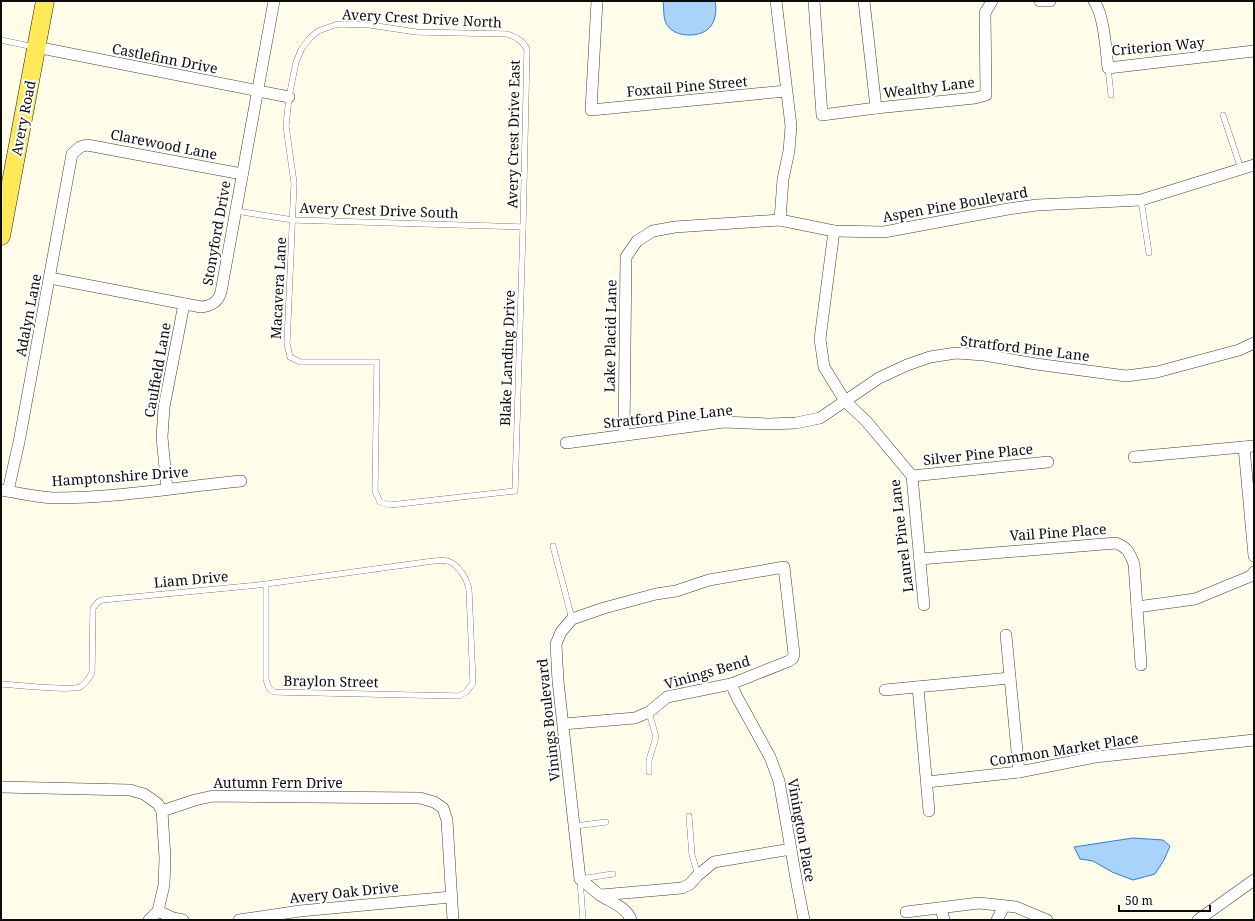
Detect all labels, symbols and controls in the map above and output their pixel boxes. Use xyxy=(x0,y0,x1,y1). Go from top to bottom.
street label: Avery Crest Drive North xyxy=(342,4,502,32)
street label: Criterion Way xyxy=(1111,32,1205,60)
street label: Castlefinn Drive xyxy=(110,38,220,78)
street label: Avery Crest Drive East xyxy=(502,59,524,208)
street label: Foxtail Pine Street xyxy=(626,71,748,101)
street label: Wealthy Lane xyxy=(882,72,976,102)
street label: Avery Road xyxy=(6,78,40,157)
street label: Clarewood Lane xyxy=(109,124,219,164)
street label: Stonyford Drive xyxy=(197,179,235,287)
street label: Aspen Pine Boulevard xyxy=(881,182,1030,226)
street label: Avery Crest Drive South xyxy=(299,198,459,222)
street label: Macavera Lane xyxy=(266,236,290,340)
street label: Adalyn Lane xyxy=(11,272,45,358)
street label: Lake Placid Lane xyxy=(600,279,620,393)
street label: Blake Landing Drive xyxy=(495,290,519,426)
street label: Caulfield Lane xyxy=(139,321,175,419)
street label: Stratford Pine Lane xyxy=(959,331,1091,365)
street label: Stratford Pine Lane xyxy=(602,400,734,432)
street label: Silver Pine Place xyxy=(922,439,1034,469)
street label: Hamptonshire Drive xyxy=(51,462,189,490)
street label: Laurel Pine Lane xyxy=(885,478,917,594)
street label: Vail Pine Place xyxy=(1009,519,1107,545)
street label: Liam Drive xyxy=(153,566,229,592)
street label: Vinings Bend xyxy=(662,651,752,693)
street label: Vinings Boulevard xyxy=(532,657,564,782)
street label: Braylon Street xyxy=(283,671,379,691)
street label: Common Market Place xyxy=(988,728,1140,770)
street label: Autumn Fern Drive xyxy=(213,773,343,792)
street label: Vinington Place xyxy=(784,777,820,883)
street label: Avery Oak Drive xyxy=(288,877,400,907)
scale bar xyxy=(1119,887,1210,913)
text: 50 m xyxy=(1125,892,1153,909)

